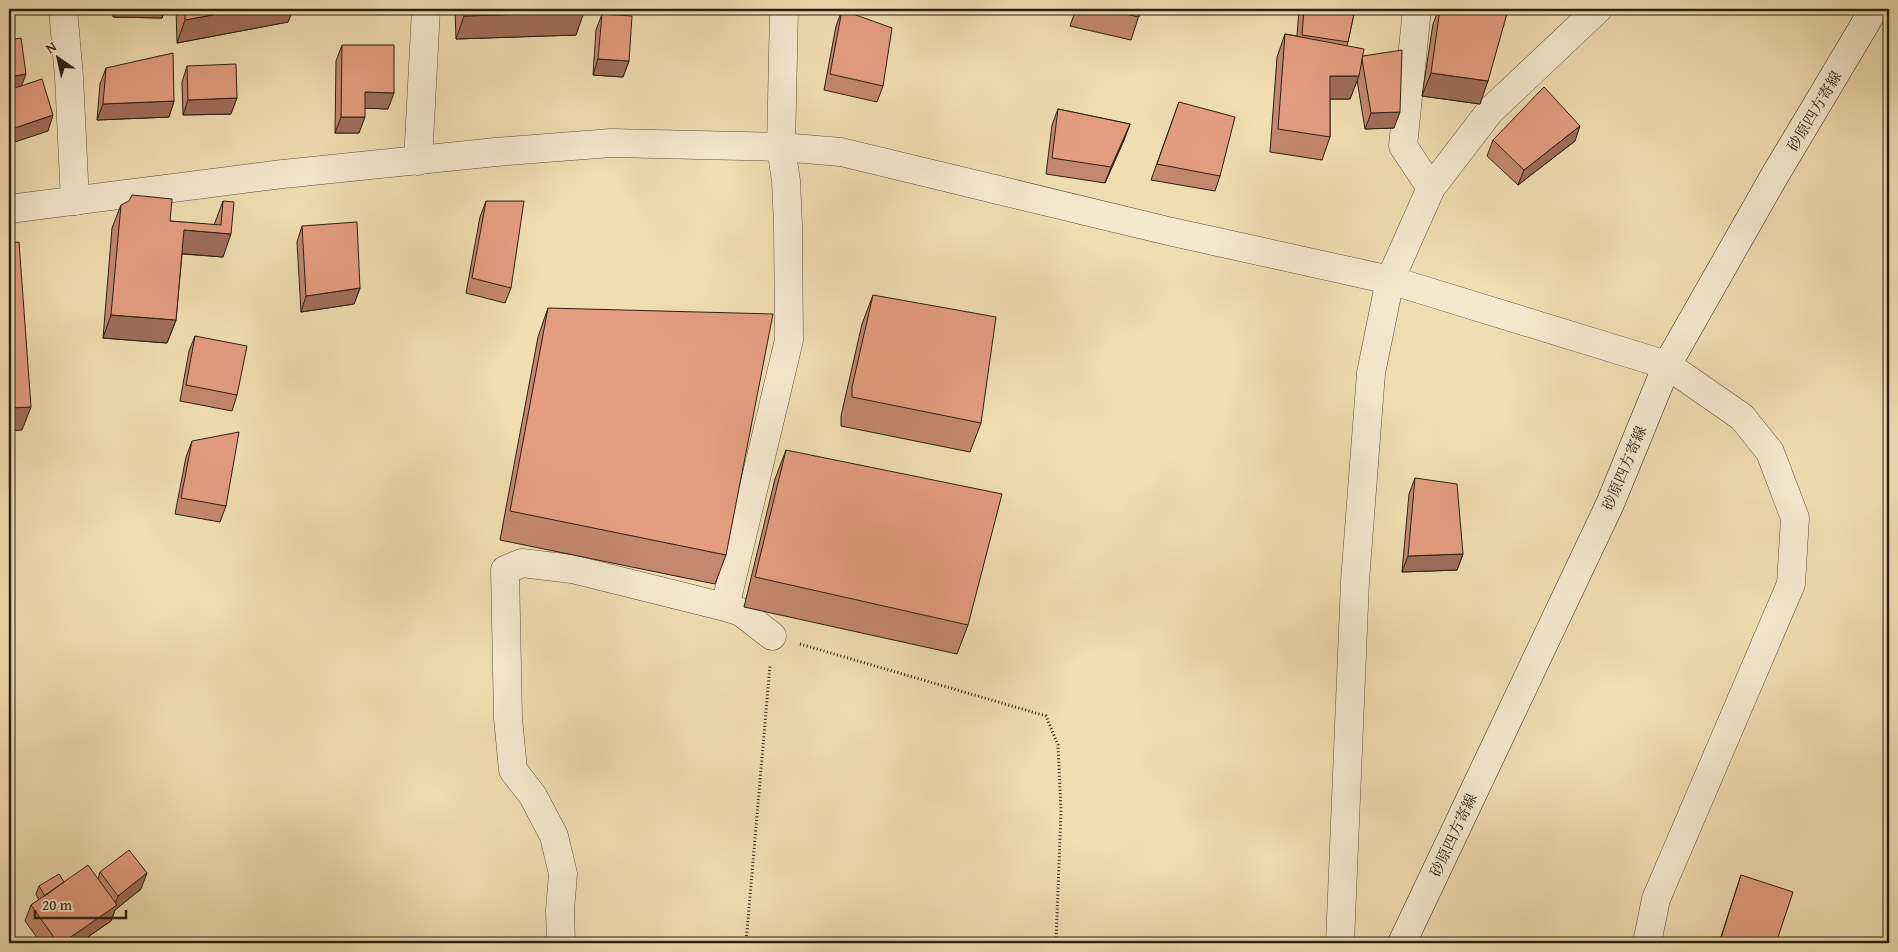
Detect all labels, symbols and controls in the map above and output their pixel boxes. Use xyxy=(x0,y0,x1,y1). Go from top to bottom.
north arrow xyxy=(32,32,82,82)
text: N xyxy=(41,36,61,58)
street label: 砂原四方寄線 xyxy=(1782,67,1846,155)
street label: 砂原四方寄線 xyxy=(1597,422,1651,514)
street label: 砂原四方寄線 xyxy=(1424,790,1482,880)
scale bar xyxy=(35,887,126,919)
text: 20 m xyxy=(42,894,73,915)

